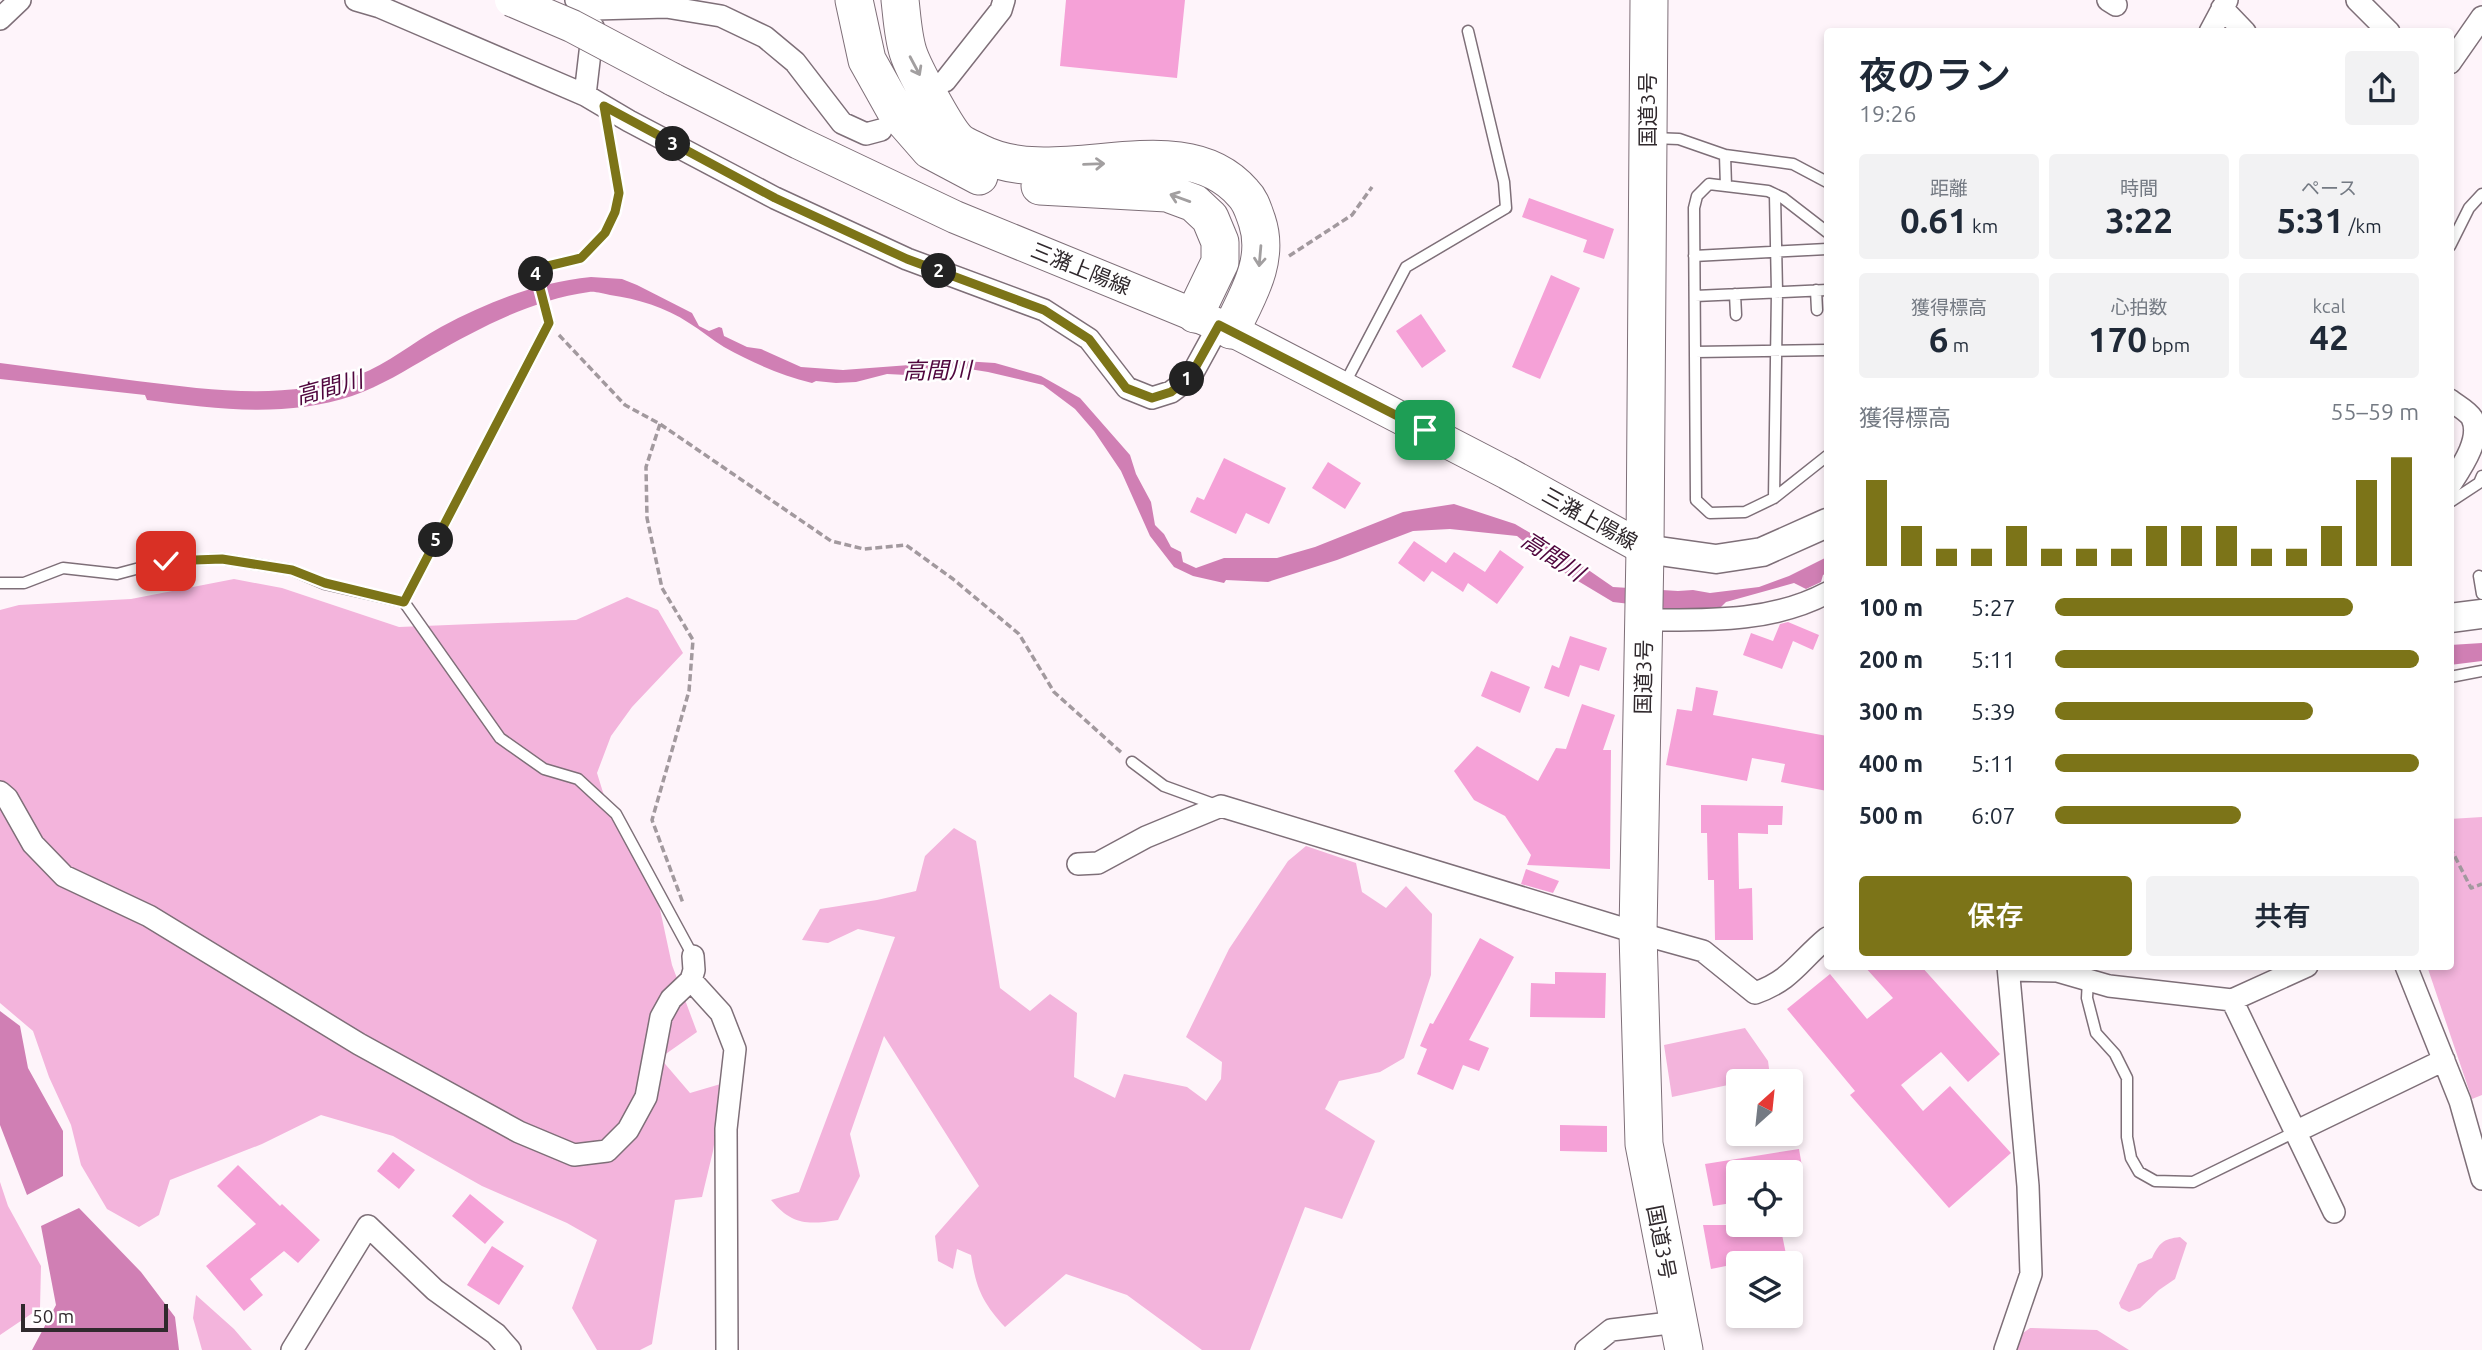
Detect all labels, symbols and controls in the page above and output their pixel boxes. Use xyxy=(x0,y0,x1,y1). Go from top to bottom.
button: share xyxy=(2345,51,2419,125)
text: 夜のラン xyxy=(1859,54,2011,96)
one-way arrow xyxy=(909,55,922,76)
street label: 国道3号 xyxy=(1635,73,1659,147)
text: 19:26 xyxy=(1859,101,1917,126)
pin: 3 xyxy=(656,127,690,162)
text: 3 xyxy=(667,132,678,154)
one-way arrow xyxy=(1082,157,1105,170)
text: 距離 xyxy=(1930,177,1968,199)
text: 時間 xyxy=(2120,177,2158,199)
text: ペース xyxy=(2301,177,2357,199)
one-way arrow xyxy=(1169,191,1191,203)
text: 0.61 xyxy=(1900,200,1968,240)
text: 3:22 xyxy=(2105,200,2173,240)
text: 5:31 xyxy=(2276,200,2344,240)
text: km xyxy=(1968,215,1998,237)
text: /km xyxy=(2344,215,2382,237)
street label: 三潴上陽線 xyxy=(1028,237,1134,299)
one-way arrow xyxy=(1253,244,1266,267)
pin: 2 xyxy=(922,254,956,288)
pin: 4 xyxy=(518,256,554,292)
text: 2 xyxy=(933,259,944,281)
text: 4 xyxy=(530,262,541,284)
text: kcal xyxy=(2313,295,2345,317)
text: 獲得標高 xyxy=(1911,296,1987,318)
text: 心拍数 xyxy=(2110,296,2168,318)
text: 42 xyxy=(2309,317,2349,357)
text: 6 xyxy=(1929,319,1949,359)
text: 170 xyxy=(2088,319,2147,359)
text: m xyxy=(1949,334,1969,356)
text: bpm xyxy=(2147,334,2190,356)
water label: 高間川 xyxy=(902,357,975,383)
pin: 1 xyxy=(1170,362,1204,396)
water label: 高間川 xyxy=(292,365,368,408)
text: 1 xyxy=(1181,367,1192,389)
text: 55–59 m xyxy=(2331,399,2419,424)
pin xyxy=(1395,400,1455,460)
text: 獲得標高 xyxy=(1859,405,1951,430)
icon: arrive xyxy=(1406,411,1444,449)
street label: 三潴上陽線 xyxy=(1538,482,1642,554)
pin: 5 xyxy=(418,522,453,558)
water label: 高間川 xyxy=(1517,527,1591,587)
text: 5 xyxy=(430,528,441,550)
pin xyxy=(136,531,196,591)
icon: check xyxy=(147,542,185,580)
text: 100 m xyxy=(1859,595,1923,620)
text: 5:27 xyxy=(1971,595,2016,620)
street label: 国道3号 xyxy=(1630,639,1656,715)
text: 200 m xyxy=(1859,647,1923,672)
text: 5:11 xyxy=(1971,647,2016,672)
text: 300 m xyxy=(1859,699,1923,724)
text: 5:39 xyxy=(1971,699,2016,724)
text: 400 m xyxy=(1859,751,1923,776)
text: 5:11 xyxy=(1971,751,2016,776)
text: 500 m xyxy=(1859,803,1923,828)
text: 6:07 xyxy=(1971,803,2016,828)
button: 保存 xyxy=(1859,876,2132,956)
button: 共有 xyxy=(2146,876,2419,956)
north arrow xyxy=(1726,1069,1802,1146)
map controls xyxy=(1726,1069,1803,1328)
button: locate xyxy=(1726,1160,1803,1237)
street label: 国道3号 xyxy=(1643,1203,1681,1281)
button: layers xyxy=(1726,1251,1803,1328)
scale bar xyxy=(21,1301,168,1333)
text: 50 m xyxy=(32,1305,74,1327)

